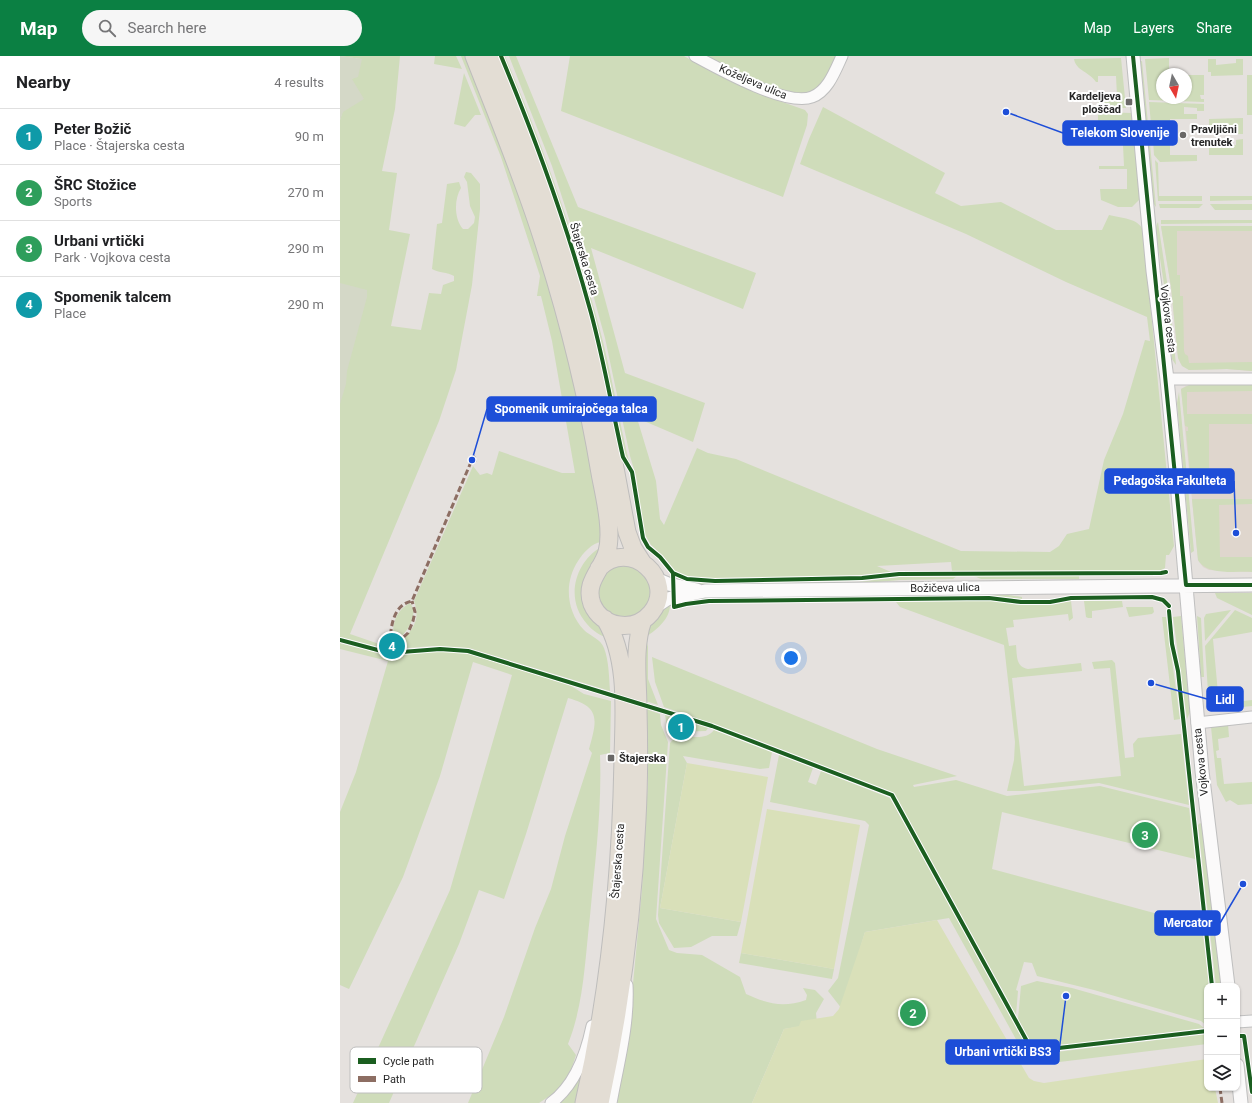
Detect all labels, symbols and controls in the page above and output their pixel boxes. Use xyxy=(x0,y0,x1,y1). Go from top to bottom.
search box xyxy=(82,10,362,46)
text: Map xyxy=(20,17,58,40)
icon: search xyxy=(96,17,118,39)
text: Search here xyxy=(128,19,206,37)
text: Map xyxy=(1084,20,1111,36)
text: Layers xyxy=(1133,20,1174,36)
text: Share xyxy=(1196,20,1232,36)
street label: Koželjeva ulica xyxy=(717,62,789,102)
north arrow xyxy=(1156,68,1192,104)
text: Nearby xyxy=(16,72,71,92)
text: 4 results xyxy=(274,75,324,90)
place label: Kardeljeva ploščad xyxy=(1069,90,1121,116)
marker: Kardeljeva ploščad xyxy=(1124,97,1134,107)
text: Peter Božič xyxy=(54,120,131,138)
callout: Telekom Slovenije xyxy=(1063,121,1177,145)
place label: Pravljični trenutek xyxy=(1191,123,1237,149)
text: Telekom Slovenije xyxy=(1071,126,1170,140)
text: 1 xyxy=(25,129,33,144)
text: 90 m xyxy=(295,129,324,144)
marker: Pravljični trenutek xyxy=(1178,130,1188,140)
text: Place · Štajerska cesta xyxy=(54,138,185,153)
text: ŠRC Stožice xyxy=(54,176,136,194)
text: 2 xyxy=(25,185,33,200)
text: 270 m xyxy=(287,185,324,200)
text: Sports xyxy=(54,194,92,209)
street label: Štajerska cesta xyxy=(567,221,601,297)
text: Urbani vrtički xyxy=(54,232,144,250)
text: 3 xyxy=(25,241,33,256)
text: 290 m xyxy=(287,241,324,256)
text: Park · Vojkova cesta xyxy=(54,250,171,265)
street label: Vojkova cesta xyxy=(1157,284,1179,354)
text: Spomenik talcem xyxy=(54,288,171,306)
text: 4 xyxy=(25,297,33,312)
text: 290 m xyxy=(287,297,324,312)
text: Place xyxy=(54,306,86,321)
callout: Spomenik umirajočega talca xyxy=(487,397,656,421)
text: Spomenik umirajočega talca xyxy=(494,402,648,416)
callout: Pedagoška Fakulteta xyxy=(1105,469,1234,493)
text: Pedagoška Fakulteta xyxy=(1113,474,1227,488)
street label: Božičeva ulica xyxy=(910,581,980,595)
pin: 4 xyxy=(379,631,405,661)
your location xyxy=(781,648,801,668)
callout: Lidl xyxy=(1207,687,1243,711)
text: Lidl xyxy=(1215,693,1235,707)
pin: 1 xyxy=(668,712,694,742)
street label: Vojkova cesta xyxy=(1191,727,1211,797)
place label: Štajerska xyxy=(619,752,666,765)
marker: Štajerska xyxy=(606,753,616,763)
pin: 3 xyxy=(1132,820,1158,850)
street label: Štajerska cesta xyxy=(609,823,627,899)
callout: Mercator xyxy=(1155,911,1220,935)
text: Mercator xyxy=(1163,916,1213,930)
map controls xyxy=(1204,983,1240,1091)
button: + xyxy=(1204,983,1240,1019)
pin: 2 xyxy=(900,998,926,1028)
button: − xyxy=(1204,1019,1240,1055)
callout: Urbani vrtički BS3 xyxy=(946,1040,1059,1064)
text: Urbani vrtički BS3 xyxy=(954,1045,1052,1059)
legend xyxy=(350,1047,482,1093)
text: Cycle path xyxy=(383,1055,434,1068)
button: layers xyxy=(1204,1055,1240,1091)
text: Path xyxy=(383,1073,406,1086)

